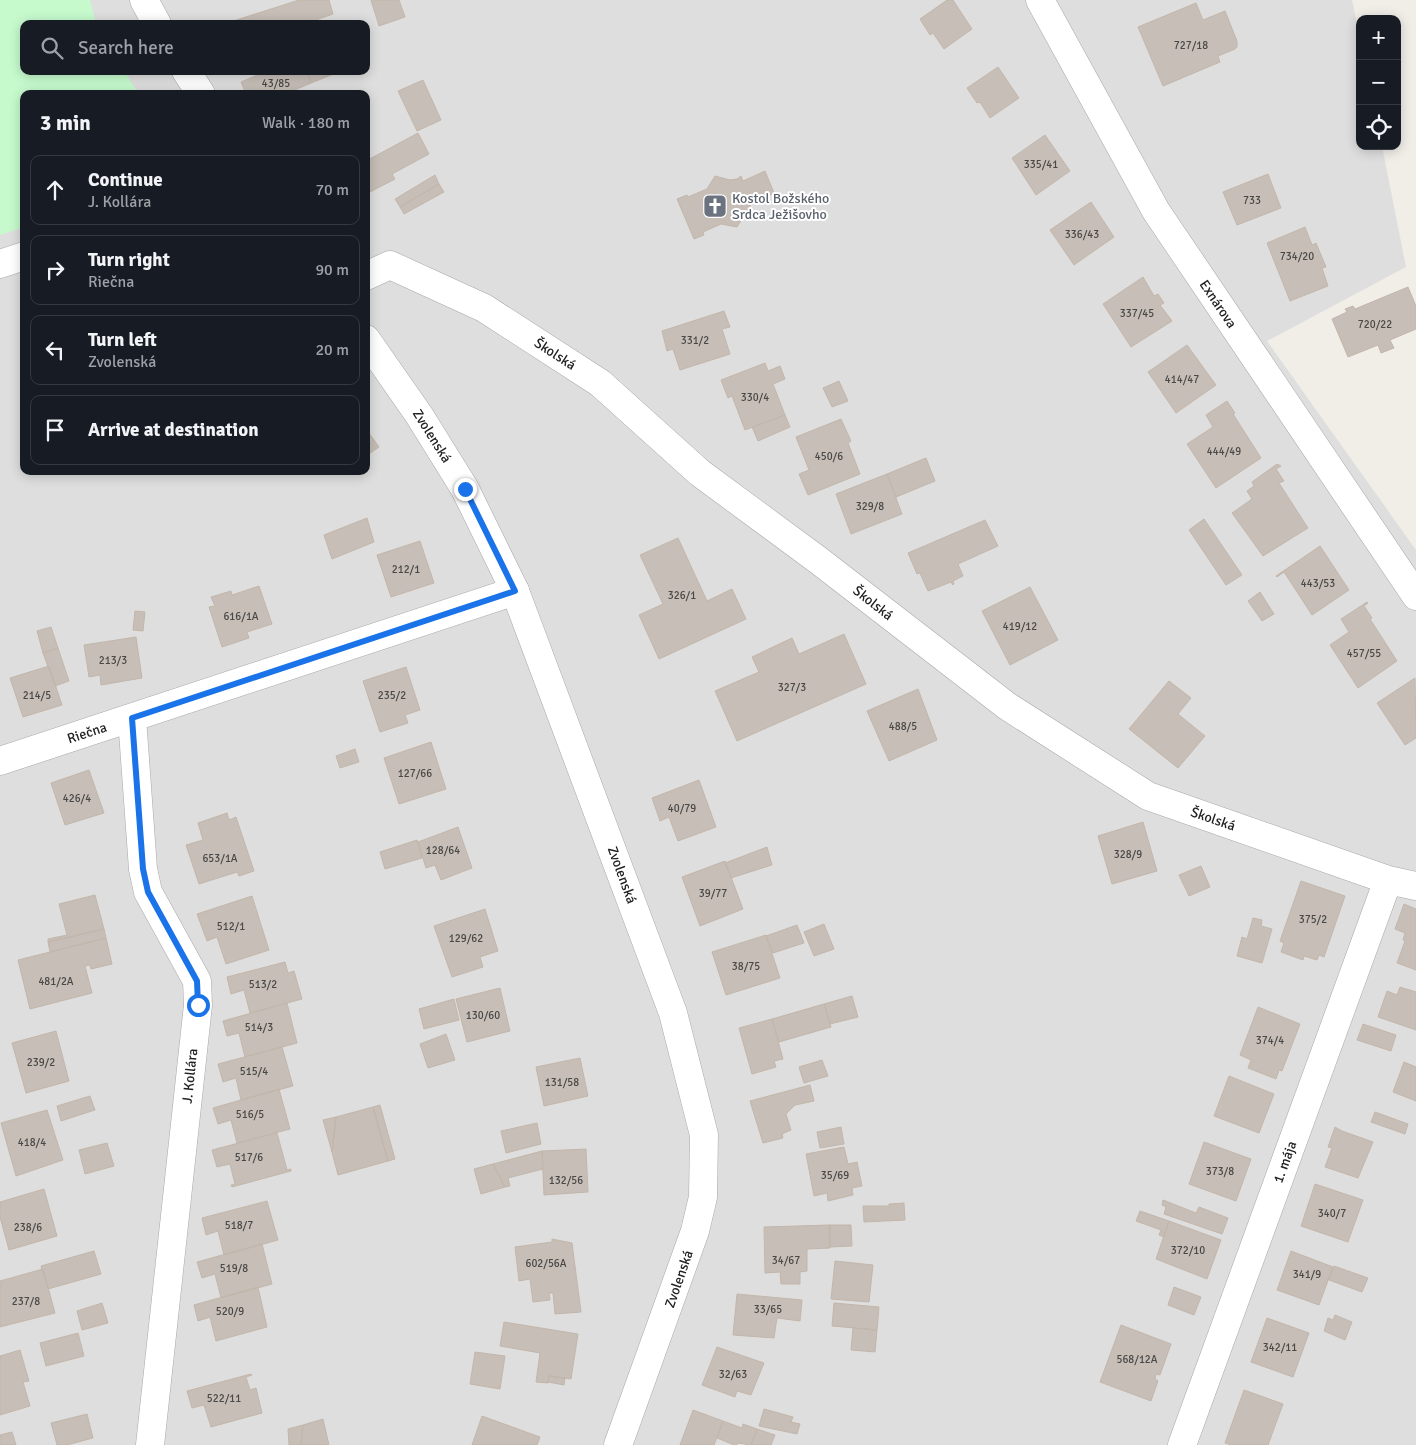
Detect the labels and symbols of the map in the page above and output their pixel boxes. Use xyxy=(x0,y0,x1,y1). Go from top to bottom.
house number: 727/18 xyxy=(1174,39,1208,52)
house number: 43/85 xyxy=(262,77,290,90)
house number: 335/41 xyxy=(1024,158,1058,171)
place label: Kostol Božského Srdca Ježišovho xyxy=(732,190,829,223)
church icon: Kostol Božského Srdca Ježišovho xyxy=(702,193,728,219)
house number: 733 xyxy=(1243,194,1261,207)
house number: 336/43 xyxy=(1065,228,1099,241)
house number: 734/20 xyxy=(1280,250,1314,263)
street label: Exnárova xyxy=(1196,277,1240,331)
house number: 337/45 xyxy=(1120,307,1154,320)
house number: 720/22 xyxy=(1358,318,1392,331)
street label: Školská xyxy=(531,334,579,374)
house number: 331/2 xyxy=(681,334,709,347)
house number: 414/47 xyxy=(1165,373,1199,386)
house number: 330/4 xyxy=(741,391,769,404)
street label: Zvolenská xyxy=(409,406,455,466)
house number: 444/49 xyxy=(1207,445,1241,458)
house number: 450/6 xyxy=(815,450,843,463)
route end xyxy=(454,478,477,501)
house number: 329/8 xyxy=(856,500,884,513)
house number: 212/1 xyxy=(392,563,420,576)
house number: 443/53 xyxy=(1301,577,1335,590)
street label: Školská xyxy=(850,582,896,624)
house number: 326/1 xyxy=(668,589,696,602)
house number: 616/1A xyxy=(223,610,259,623)
house number: 419/12 xyxy=(1003,620,1037,633)
house number: 457/55 xyxy=(1347,647,1381,660)
house number: 213/3 xyxy=(99,654,127,667)
house number: 327/3 xyxy=(778,681,806,694)
house number: 214/5 xyxy=(23,689,51,702)
house number: 235/2 xyxy=(378,689,406,702)
street label: Riečna xyxy=(65,719,109,747)
house number: 488/5 xyxy=(889,720,917,733)
house number: 127/66 xyxy=(398,767,432,780)
house number: 426/4 xyxy=(63,792,91,805)
house number: 40/79 xyxy=(668,802,696,815)
street label: Školská xyxy=(1188,803,1238,835)
house number: 128/64 xyxy=(426,844,460,857)
street label: Zvolenská xyxy=(604,844,640,906)
house number: 328/9 xyxy=(1114,848,1142,861)
house number: 653/1A xyxy=(202,852,238,865)
house number: 39/77 xyxy=(699,887,727,900)
house number: 375/2 xyxy=(1299,913,1327,926)
house number: 512/1 xyxy=(217,920,245,933)
house number: 129/62 xyxy=(449,932,483,945)
house number: 38/75 xyxy=(732,960,760,973)
house number: 481/2A xyxy=(38,975,74,988)
house number: 513/2 xyxy=(249,978,277,991)
route start xyxy=(187,994,210,1017)
house number: 130/60 xyxy=(466,1009,500,1022)
house number: 514/3 xyxy=(245,1021,273,1034)
house number: 374/4 xyxy=(1256,1034,1284,1047)
street label: J. Kollára xyxy=(179,1048,201,1104)
house number: 239/2 xyxy=(27,1056,55,1069)
house number: 515/4 xyxy=(240,1065,268,1078)
house number: 131/58 xyxy=(545,1076,579,1089)
house number: 516/5 xyxy=(236,1108,264,1121)
house number: 418/4 xyxy=(18,1136,46,1149)
street label: 1. mája xyxy=(1270,1139,1300,1185)
house number: 517/6 xyxy=(235,1151,263,1164)
house number: 373/8 xyxy=(1206,1165,1234,1178)
house number: 35/69 xyxy=(821,1169,849,1182)
house number: 132/56 xyxy=(549,1174,583,1187)
house number: 340/7 xyxy=(1318,1207,1346,1220)
house number: 518/7 xyxy=(225,1219,253,1232)
house number: 238/6 xyxy=(14,1221,42,1234)
house number: 372/10 xyxy=(1171,1244,1205,1257)
street label: Zvolenská xyxy=(661,1248,697,1310)
house number: 34/67 xyxy=(772,1254,800,1267)
house number: 602/56A xyxy=(525,1257,567,1270)
house number: 519/8 xyxy=(220,1262,248,1275)
house number: 341/9 xyxy=(1293,1268,1321,1281)
house number: 237/8 xyxy=(12,1295,40,1308)
house number: 33/65 xyxy=(754,1303,782,1316)
house number: 520/9 xyxy=(216,1305,244,1318)
house number: 342/11 xyxy=(1263,1341,1297,1354)
house number: 568/12A xyxy=(1116,1353,1158,1366)
house number: 32/63 xyxy=(719,1368,747,1381)
house number: 522/11 xyxy=(207,1392,241,1405)

